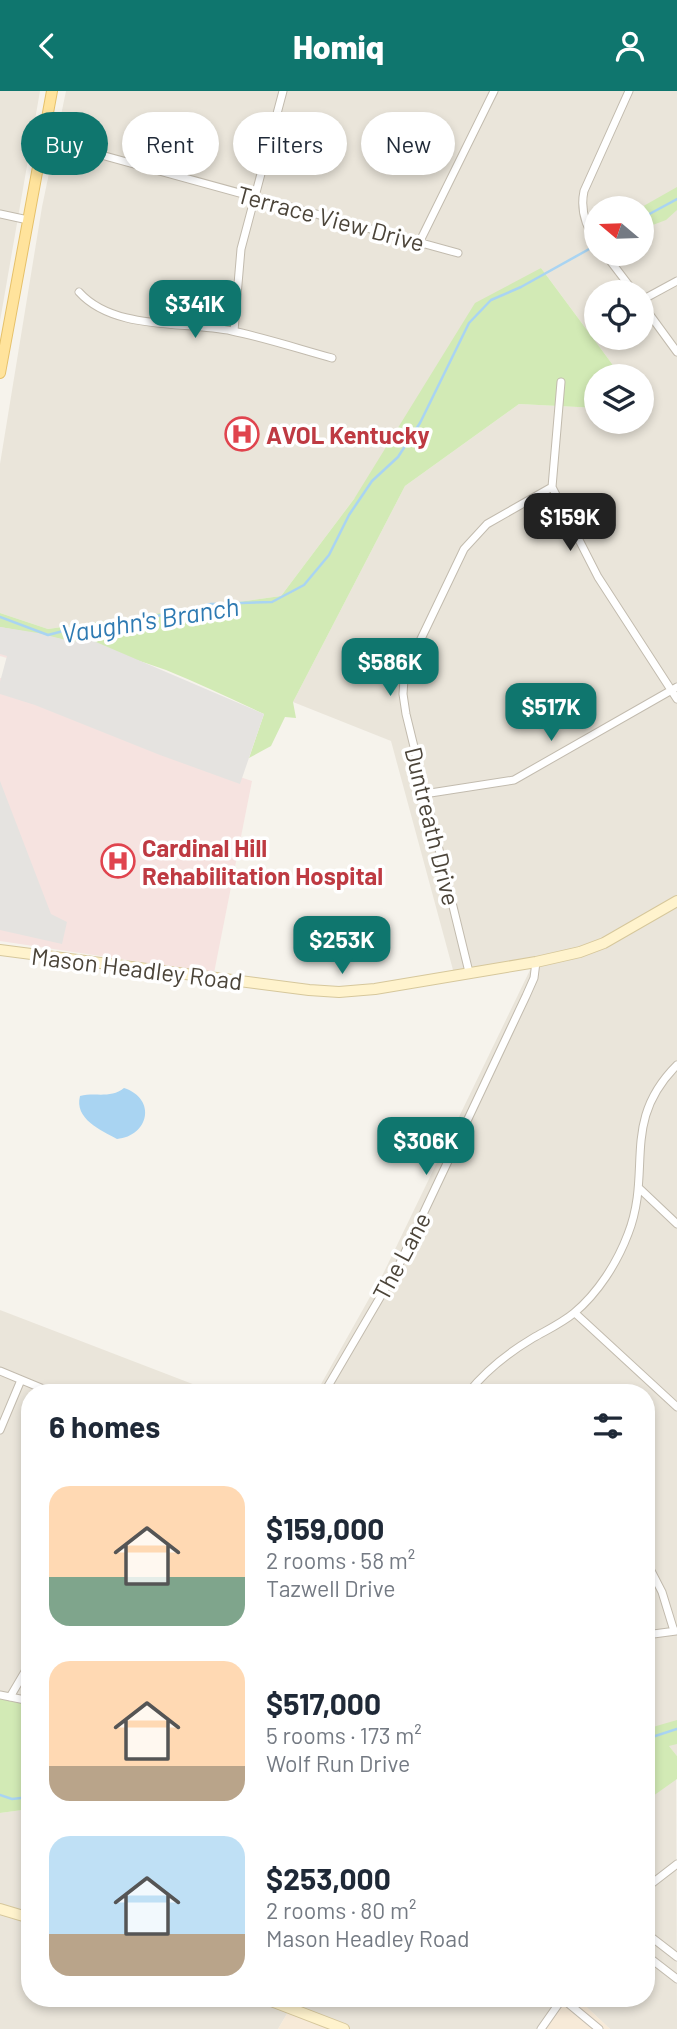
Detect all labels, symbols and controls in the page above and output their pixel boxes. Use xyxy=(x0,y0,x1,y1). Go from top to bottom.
icon: back xyxy=(28,27,66,65)
text: Homiq xyxy=(293,27,384,65)
icon: person xyxy=(611,27,649,65)
chip: Buy xyxy=(21,112,108,175)
chip: Rent xyxy=(122,112,219,175)
chip: Filters xyxy=(233,112,347,175)
chip: New xyxy=(361,112,455,175)
street label: Terrace View Drive xyxy=(234,179,428,257)
north arrow xyxy=(584,196,654,266)
map controls xyxy=(584,196,654,434)
button: locate xyxy=(584,280,654,350)
pin: $341K xyxy=(146,281,244,340)
text: $341K xyxy=(165,289,225,317)
button: layers xyxy=(584,364,654,434)
hospital icon: AVOL Kentucky xyxy=(223,415,261,453)
place label: AVOL Kentucky xyxy=(266,420,430,449)
pin: $159K xyxy=(521,493,619,553)
text: $159K xyxy=(540,502,600,530)
water label: Vaughn's Branch xyxy=(59,590,241,648)
pin: $586K xyxy=(341,639,439,698)
text: $586K xyxy=(358,647,422,675)
pin: $517K xyxy=(502,683,600,743)
text: $517K xyxy=(521,692,581,720)
street label: Duntreath Drive xyxy=(399,744,467,908)
place label: Cardinal Hill Rehabilitation Hospital xyxy=(142,833,383,890)
hospital icon: Cardinal Hill Rehabilitation Hospital xyxy=(99,842,137,880)
pin: $253K xyxy=(293,917,391,976)
text: $253K xyxy=(309,925,375,953)
street label: Mason Headley Road xyxy=(30,941,244,995)
pin: $306K xyxy=(377,1117,475,1177)
text: $306K xyxy=(393,1126,459,1154)
street label: The Lane xyxy=(366,1207,436,1305)
icon: filters xyxy=(589,1407,627,1445)
text: 6 homes xyxy=(49,1408,160,1444)
text: $159,000 xyxy=(266,1510,384,1546)
icon: home xyxy=(105,1514,189,1598)
text: 2 rooms · 58 m² xyxy=(266,1546,415,1574)
text: Tazwell Drive xyxy=(266,1574,396,1602)
text: $517,000 xyxy=(266,1685,381,1721)
icon: home xyxy=(105,1689,189,1773)
text: 5 rooms · 173 m² xyxy=(266,1721,422,1749)
text: Wolf Run Drive xyxy=(266,1749,410,1777)
text: $253,000 xyxy=(266,1860,391,1896)
icon: home xyxy=(105,1864,189,1948)
text: 2 rooms · 80 m² xyxy=(266,1896,416,1924)
text: Mason Headley Road xyxy=(266,1924,470,1952)

